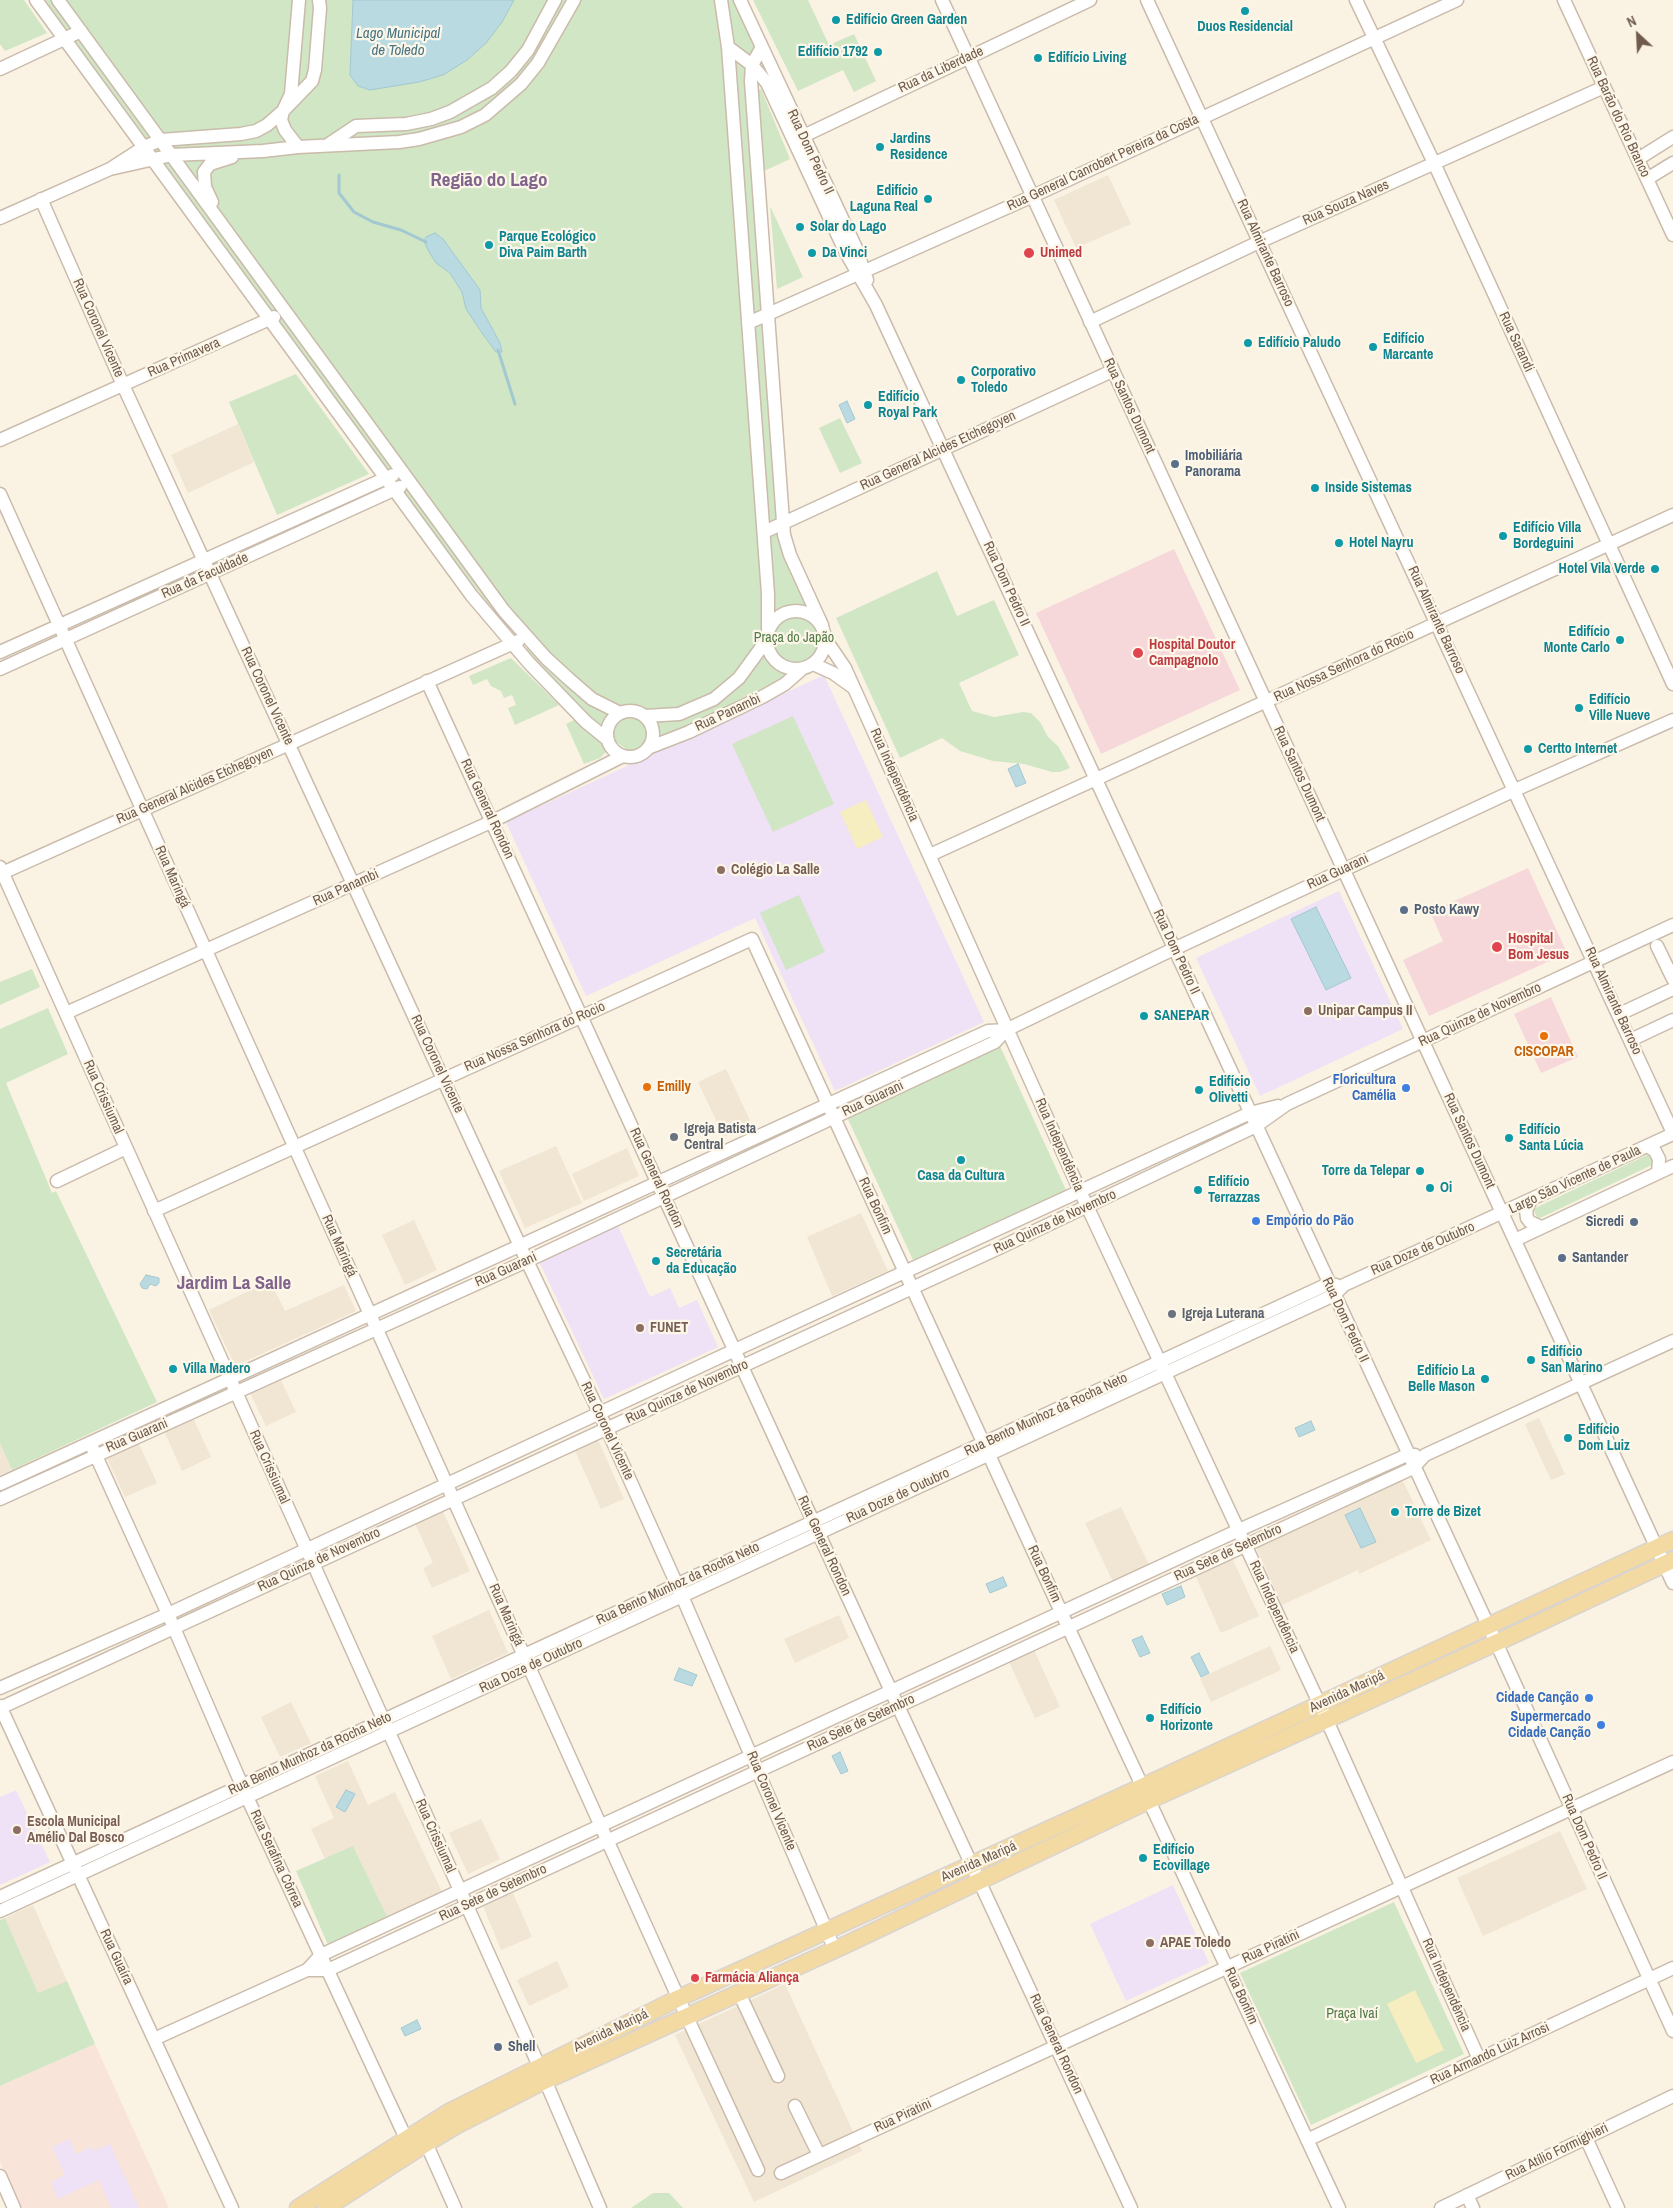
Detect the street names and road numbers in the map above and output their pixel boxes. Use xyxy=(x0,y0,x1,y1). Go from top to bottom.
street label: Rua da Liberdade xyxy=(896,43,986,97)
street label: Rua Barão do Rio Branco xyxy=(1583,54,1653,180)
street label: Rua Dom Pedro II xyxy=(783,107,837,197)
street label: Rua General Canrobert Pereira da Costa xyxy=(1005,111,1201,215)
street label: Rua Souza Naves xyxy=(1300,177,1392,229)
street label: Rua Almirante Barroso xyxy=(1233,197,1297,309)
street label: Rua Coronel Vicente xyxy=(69,276,127,380)
street label: Rua Sarandi xyxy=(1495,309,1537,375)
street label: Rua Primavera xyxy=(145,335,223,381)
street label: Rua Santos Dumont xyxy=(1100,356,1158,456)
street label: Rua General Alcides Etchegoyen xyxy=(858,408,1018,494)
street label: Rua Dom Pedro II xyxy=(979,539,1033,629)
street label: Rua da Faculdade xyxy=(159,549,251,603)
street label: Rua Almirante Barroso xyxy=(1404,564,1468,676)
street label: Rua Nossa Senhora do Rocio xyxy=(1271,626,1417,706)
street label: Rua Coronel Vicente xyxy=(237,644,297,748)
street label: Rua Panambi xyxy=(693,691,763,735)
street label: Rua Santos Dumont xyxy=(1270,724,1328,824)
street label: Rua Independência xyxy=(866,726,922,824)
street label: Rua General Alcides Etchegoyen xyxy=(114,744,276,828)
street label: Rua General Rondon xyxy=(456,756,518,862)
street label: Rua Maringá xyxy=(151,843,193,911)
street label: Rua Guarani xyxy=(1305,850,1371,894)
street label: Rua Panambi xyxy=(311,866,381,910)
street label: Rua Dom Pedro II xyxy=(1149,907,1203,997)
street label: Rua Almirante Barroso xyxy=(1581,945,1645,1057)
street label: Rua Quinze de Novembro xyxy=(1416,979,1544,1051)
street label: Rua Nossa Senhora do Rocio xyxy=(462,998,608,1076)
street label: Rua Coronel Vicente xyxy=(407,1012,467,1116)
street label: Rua Crissiumal xyxy=(79,1057,127,1137)
street label: Rua Guarani xyxy=(840,1077,906,1121)
street label: Rua Santos Dumont xyxy=(1440,1091,1498,1191)
street label: Rua Independência xyxy=(1031,1096,1087,1194)
street label: Rua General Rondon xyxy=(625,1125,687,1231)
street label: Largo São Vicente de Paula xyxy=(1506,1142,1644,1218)
street label: Rua Bonfim xyxy=(855,1175,895,1237)
street label: Rua Quinze de Novembro xyxy=(991,1186,1119,1258)
street label: Rua Maringá xyxy=(318,1212,360,1280)
street label: Rua Doze de Outubro xyxy=(1369,1219,1477,1279)
street label: Rua Guarani xyxy=(473,1249,539,1291)
street label: Rua Dom Pedro II xyxy=(1318,1275,1372,1365)
street label: Rua Quinze de Novembro xyxy=(623,1356,751,1428)
street label: Rua Bento Munhoz da Rocha Neto xyxy=(962,1370,1130,1460)
street label: Rua Coronel Vicente xyxy=(577,1379,637,1483)
street label: Rua Guarani xyxy=(103,1415,171,1457)
street label: Rua Crissiumal xyxy=(245,1427,293,1507)
street label: Rua Doze de Outubro xyxy=(844,1465,952,1527)
street label: Rua General Rondon xyxy=(793,1493,855,1599)
street label: Rua Sete de Setembro xyxy=(1172,1521,1284,1585)
street label: Rua Quinze de Novembro xyxy=(255,1524,383,1596)
street label: Rua Bento Munhoz da Rocha Neto xyxy=(594,1539,762,1629)
street label: Rua Bonfim xyxy=(1024,1543,1064,1605)
street label: Rua Independência xyxy=(1245,1558,1303,1656)
street label: Rua Maringá xyxy=(485,1581,527,1649)
street label: Rua Doze de Outubro xyxy=(477,1635,585,1697)
street label: Avenida Maripá xyxy=(1307,1667,1387,1717)
street label: Rua Sete de Setembro xyxy=(805,1691,917,1755)
street label: Rua Bento Munhoz da Rocha Neto xyxy=(226,1709,394,1799)
street label: Rua Coronel Vicente xyxy=(742,1749,800,1853)
street label: Rua Dom Pedro II xyxy=(1558,1792,1610,1882)
street label: Rua Crissiumal xyxy=(411,1796,459,1876)
street label: Rua Serafina Côrrea xyxy=(246,1807,306,1911)
street label: Avenida Maripá xyxy=(939,1838,1019,1886)
street label: Rua Sete de Setembro xyxy=(437,1861,549,1925)
street label: Rua Piratini xyxy=(1240,1926,1302,1968)
street label: Rua Guaíra xyxy=(96,1927,136,1987)
street label: Rua Independência xyxy=(1418,1936,1474,2034)
street label: Rua Bonfim xyxy=(1221,1965,1261,2027)
street label: Rua General Rondon xyxy=(1025,1991,1087,2097)
street label: Avenida Maripá xyxy=(571,2006,651,2056)
street label: Rua Armando Luiz Arrosi xyxy=(1428,2019,1552,2089)
street label: Rua Piratini xyxy=(872,2095,934,2137)
street label: Rua Atílio Formighieri xyxy=(1503,2120,1611,2184)

